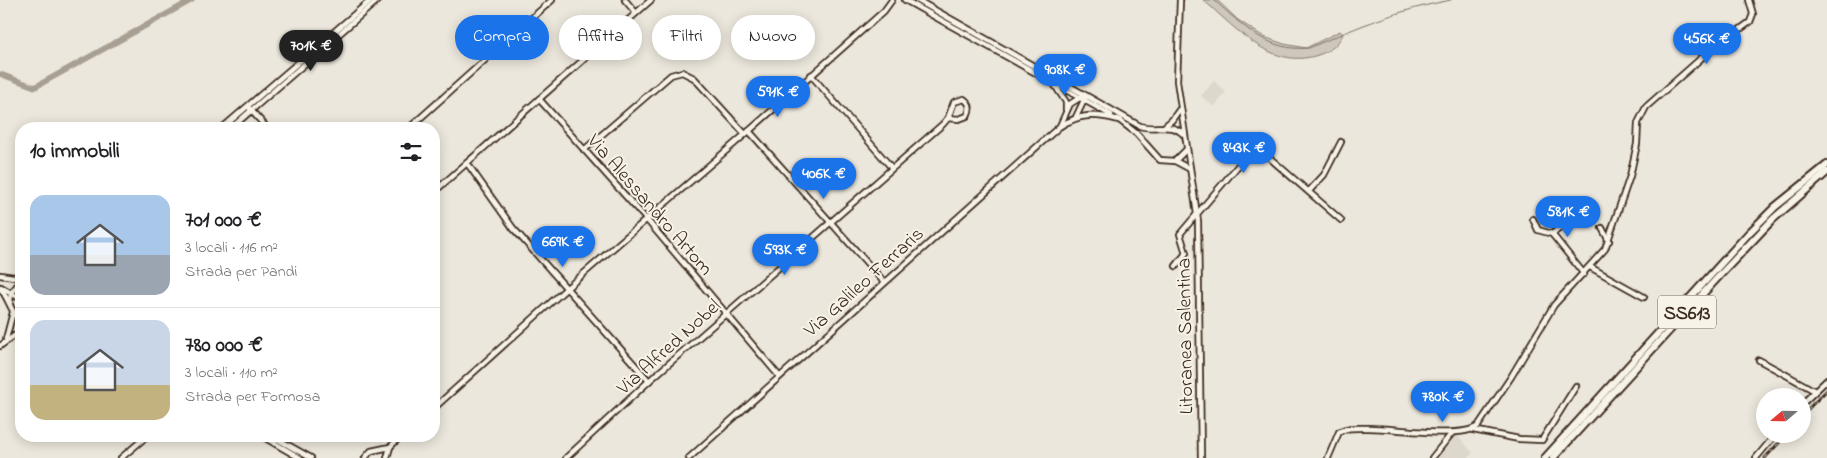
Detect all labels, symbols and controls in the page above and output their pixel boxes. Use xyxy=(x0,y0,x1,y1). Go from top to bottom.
chip: Compra xyxy=(455,15,549,60)
chip: Affitta xyxy=(559,15,642,60)
chip: Filtri xyxy=(652,15,721,60)
chip: Nuovo xyxy=(731,15,815,60)
pin: 456K € xyxy=(1666,22,1748,65)
text: 456K € xyxy=(1684,27,1730,51)
pin: 701K € xyxy=(270,30,352,72)
text: 701K € xyxy=(290,34,332,58)
pin: 908K € xyxy=(1024,54,1106,96)
text: 908K € xyxy=(1045,58,1085,82)
pin: 591K € xyxy=(737,76,819,118)
text: 591K € xyxy=(757,80,799,104)
street label: Via Alessandro Artom xyxy=(579,128,719,283)
pin: 843K € xyxy=(1203,132,1285,174)
text: 843K € xyxy=(1223,136,1265,160)
text: 10 immobili xyxy=(30,137,120,167)
icon: filters xyxy=(397,138,425,166)
pin: 406K € xyxy=(783,158,865,200)
text: 406K € xyxy=(802,162,846,186)
pin: 581K € xyxy=(1527,196,1609,238)
text: 581K € xyxy=(1546,200,1590,224)
text: 701 000 € xyxy=(185,206,262,236)
icon: home xyxy=(70,215,130,275)
street label: Via Galileo Ferraris xyxy=(797,221,931,345)
pin: 669K € xyxy=(522,226,604,268)
text: 669K € xyxy=(542,230,584,254)
pin: 593K € xyxy=(744,234,826,276)
text: 3 locali · 116 m² xyxy=(185,236,278,260)
text: 593K € xyxy=(763,238,807,262)
street label: Litoranea Salentina xyxy=(1171,257,1202,414)
text: Strada per Pandi xyxy=(185,260,297,284)
street label: Via Alfred Nobel xyxy=(610,293,728,403)
road number: SS613 xyxy=(1658,296,1716,328)
text: 780 000 € xyxy=(185,331,263,361)
icon: home xyxy=(70,340,130,400)
text: 3 locali · 110 m² xyxy=(185,361,278,385)
pin: 780K € xyxy=(1402,380,1484,423)
text: Strada per Formosa xyxy=(185,385,320,409)
text: 780K € xyxy=(1422,385,1464,409)
north arrow xyxy=(1756,388,1811,442)
map controls xyxy=(1756,388,1811,443)

